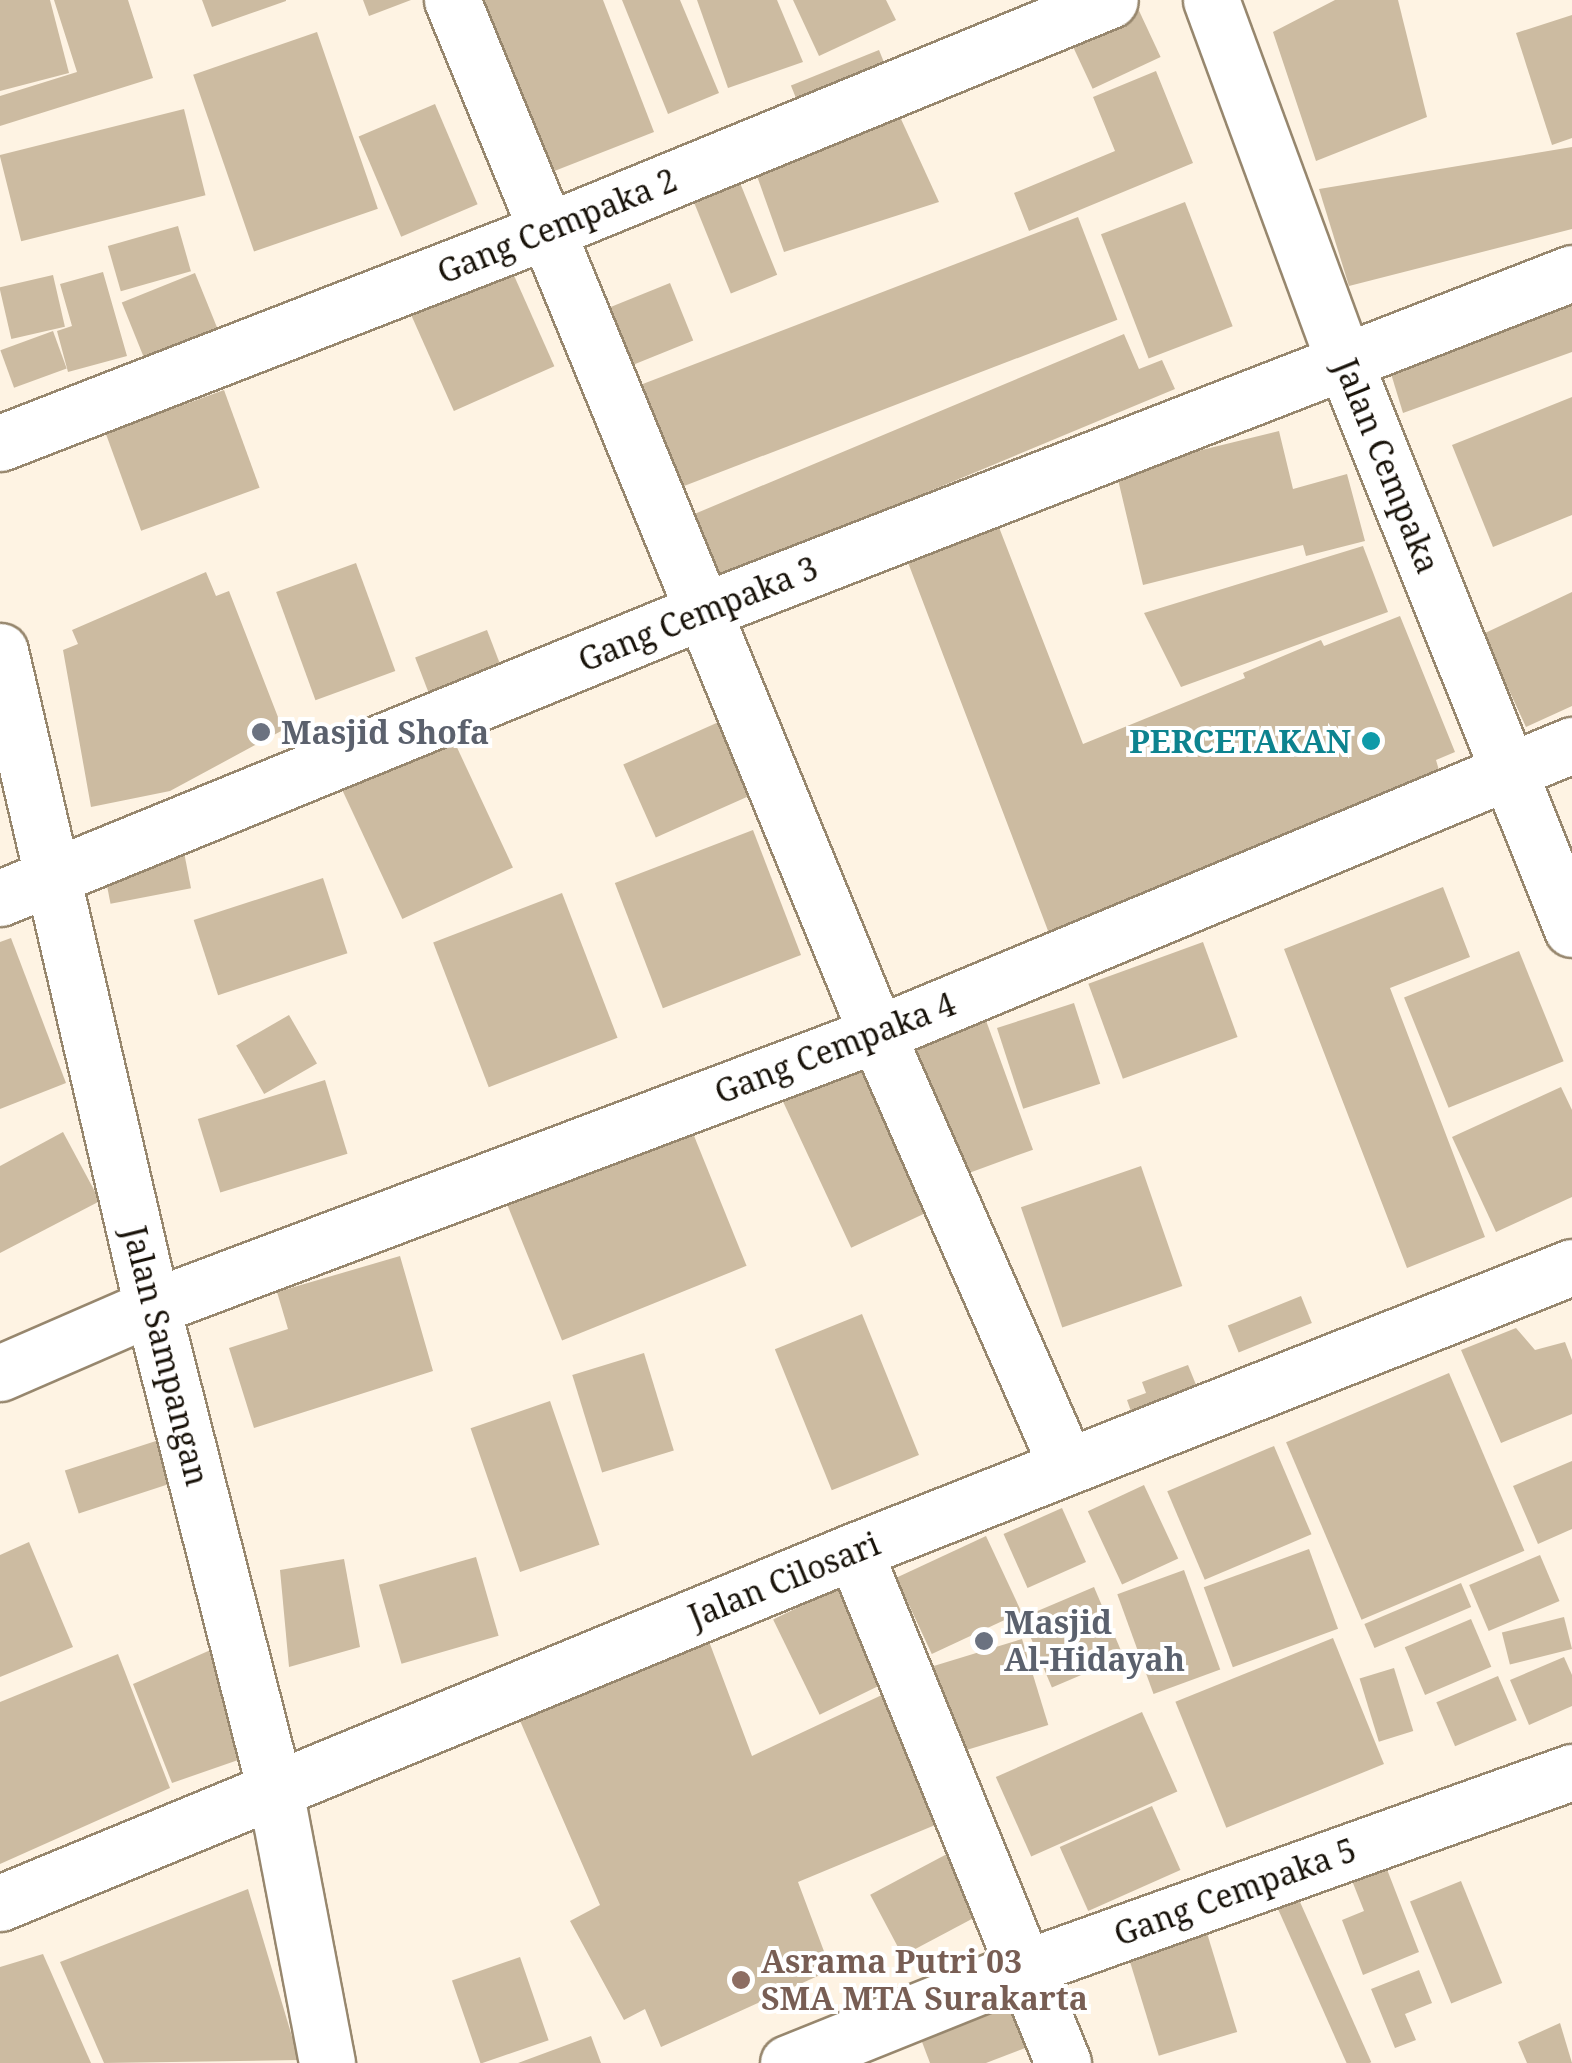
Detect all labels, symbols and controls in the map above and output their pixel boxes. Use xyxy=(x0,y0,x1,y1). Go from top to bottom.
street label: Gang Cempaka 2 xyxy=(432,161,682,291)
street label: Jalan Cempaka xyxy=(1327,353,1447,579)
street label: Gang Cempaka 3 xyxy=(573,549,823,679)
place label: Masjid Shofa xyxy=(281,713,489,751)
marker: Masjid Shofa xyxy=(250,721,272,743)
place label: PERCETAKAN xyxy=(1129,722,1351,760)
marker: PERCETAKAN xyxy=(1360,730,1382,752)
street label: Gang Cempaka 4 xyxy=(709,984,961,1112)
street label: Jalan Sampangan xyxy=(115,1222,217,1490)
street label: Jalan Cilosari xyxy=(683,1524,885,1636)
place label: Masjid Al-Hidayah xyxy=(1004,1604,1185,1679)
marker: Masjid Al-Hidayah xyxy=(973,1630,995,1652)
street label: Gang Cempaka 5 xyxy=(1109,1830,1361,1954)
place label: Asrama Putri 03 SMA MTA Surakarta xyxy=(761,1943,1088,2018)
marker: Asrama Putri 03 SMA MTA Surakarta xyxy=(730,1969,752,1991)

